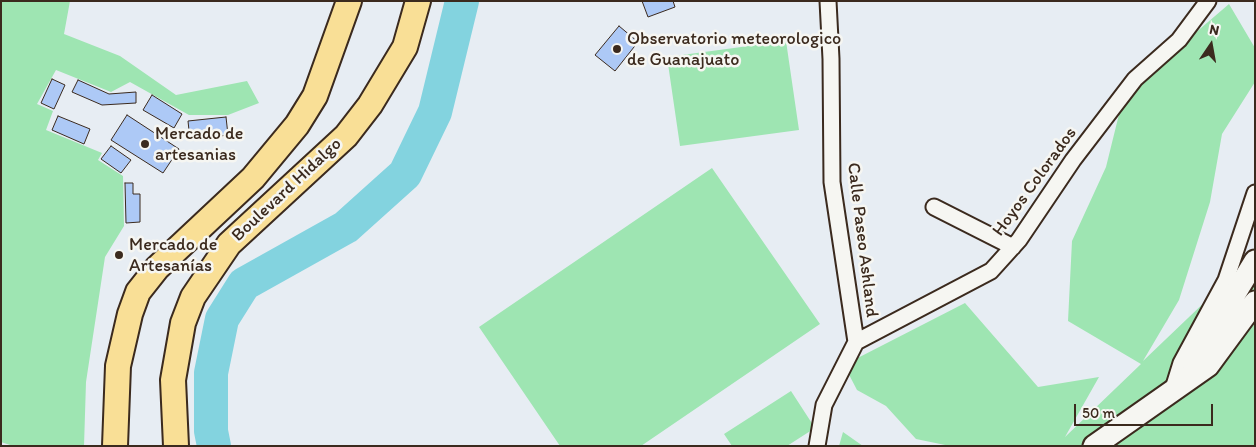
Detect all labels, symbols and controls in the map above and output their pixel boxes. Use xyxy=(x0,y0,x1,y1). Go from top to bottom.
north arrow xyxy=(1186,20,1236,70)
text: N xyxy=(1208,21,1221,39)
place label: Observatorio meteorologico de Guanajuato xyxy=(627,28,841,70)
marker: Observatorio meteorologico de Guanajuato xyxy=(611,43,623,55)
place label: Mercado de artesanias xyxy=(155,123,243,166)
street label: Hoyos Colorados xyxy=(988,123,1082,241)
street label: Boulevard Hidalgo xyxy=(227,133,347,247)
marker: Mercado de artesanias xyxy=(139,138,151,150)
street label: Calle Paseo Ashland xyxy=(842,161,882,319)
place label: Mercado de Artesanías xyxy=(129,234,217,276)
marker: Mercado de Artesanías xyxy=(113,249,125,261)
scale bar xyxy=(1076,394,1215,426)
text: 50 m xyxy=(1082,404,1115,422)

